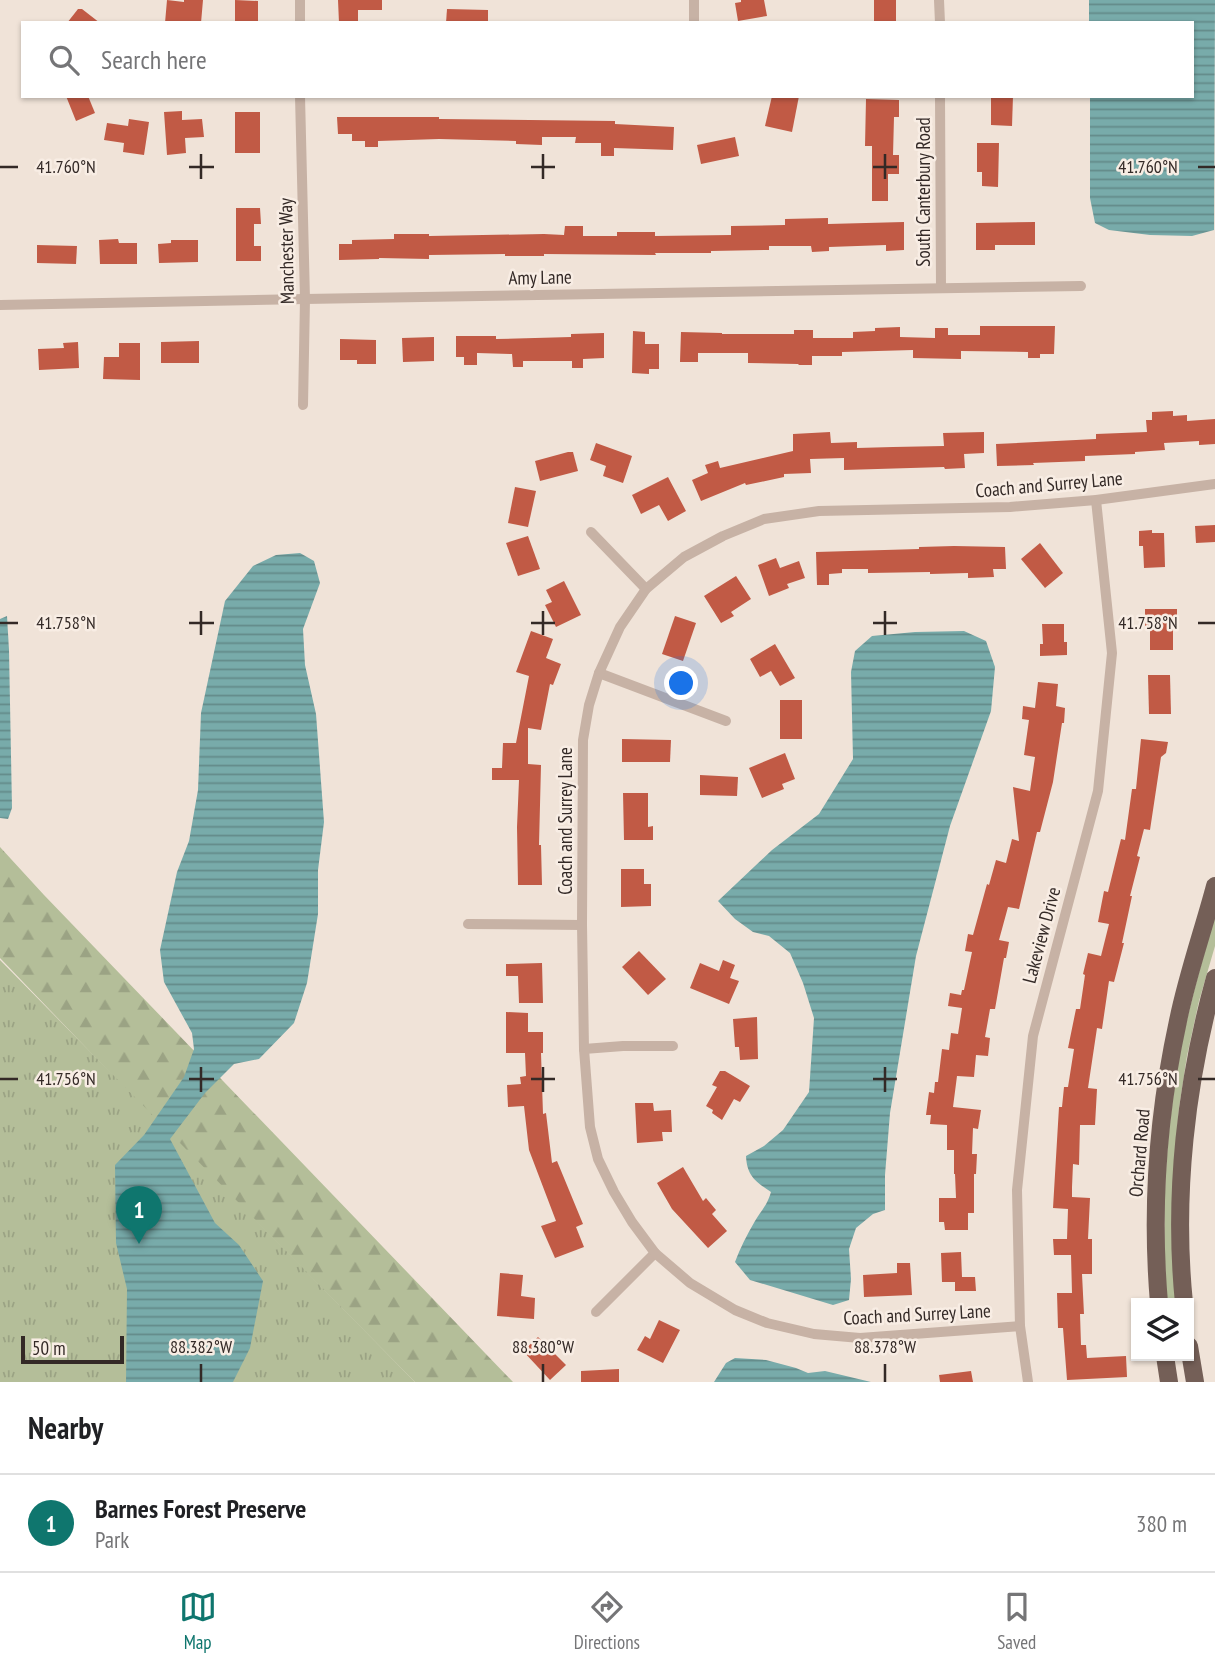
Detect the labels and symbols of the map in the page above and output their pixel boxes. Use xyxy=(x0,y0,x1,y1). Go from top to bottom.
street label: South Canterbury Road xyxy=(911,117,935,267)
text: 41.760°N xyxy=(36,155,96,178)
text: 41.760°N xyxy=(1118,155,1178,178)
street label: Manchester Way xyxy=(273,197,299,304)
street label: Amy Lane xyxy=(508,264,572,290)
street label: Coach and Surrey Lane xyxy=(974,466,1124,502)
text: 41.758°N xyxy=(36,611,96,634)
text: 41.758°N xyxy=(1118,611,1178,634)
your location xyxy=(664,666,698,700)
street label: Coach and Surrey Lane xyxy=(553,747,577,895)
street label: Lakeview Drive xyxy=(1017,884,1065,986)
text: 41.756°N xyxy=(36,1067,96,1090)
text: 41.756°N xyxy=(1118,1067,1178,1090)
street label: Orchard Road xyxy=(1123,1108,1155,1198)
pin: 1 xyxy=(116,1186,162,1244)
street label: Coach and Surrey Lane xyxy=(843,1298,992,1330)
scale bar xyxy=(21,1333,124,1365)
text: 88.382°W xyxy=(170,1335,232,1358)
text: 88.380°W xyxy=(512,1335,574,1358)
text: 88.378°W xyxy=(854,1335,916,1358)

